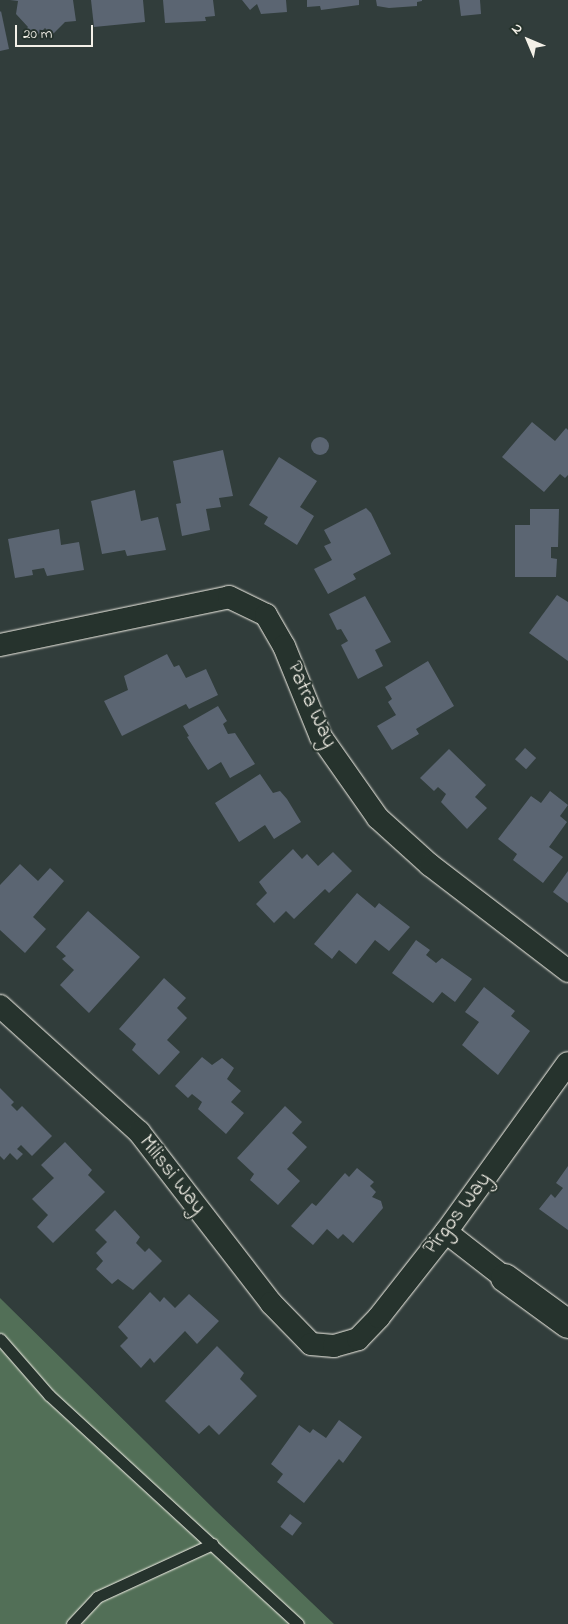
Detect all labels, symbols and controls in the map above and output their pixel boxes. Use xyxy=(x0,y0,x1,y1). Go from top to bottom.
scale bar xyxy=(18,15,95,47)
north arrow xyxy=(503,15,553,65)
text: N xyxy=(506,18,528,40)
text: 20 m xyxy=(23,23,52,45)
street label: Patra Way xyxy=(280,658,342,752)
street label: Milissi Way xyxy=(133,1130,211,1220)
street label: Pirgos Way xyxy=(419,1168,497,1260)

